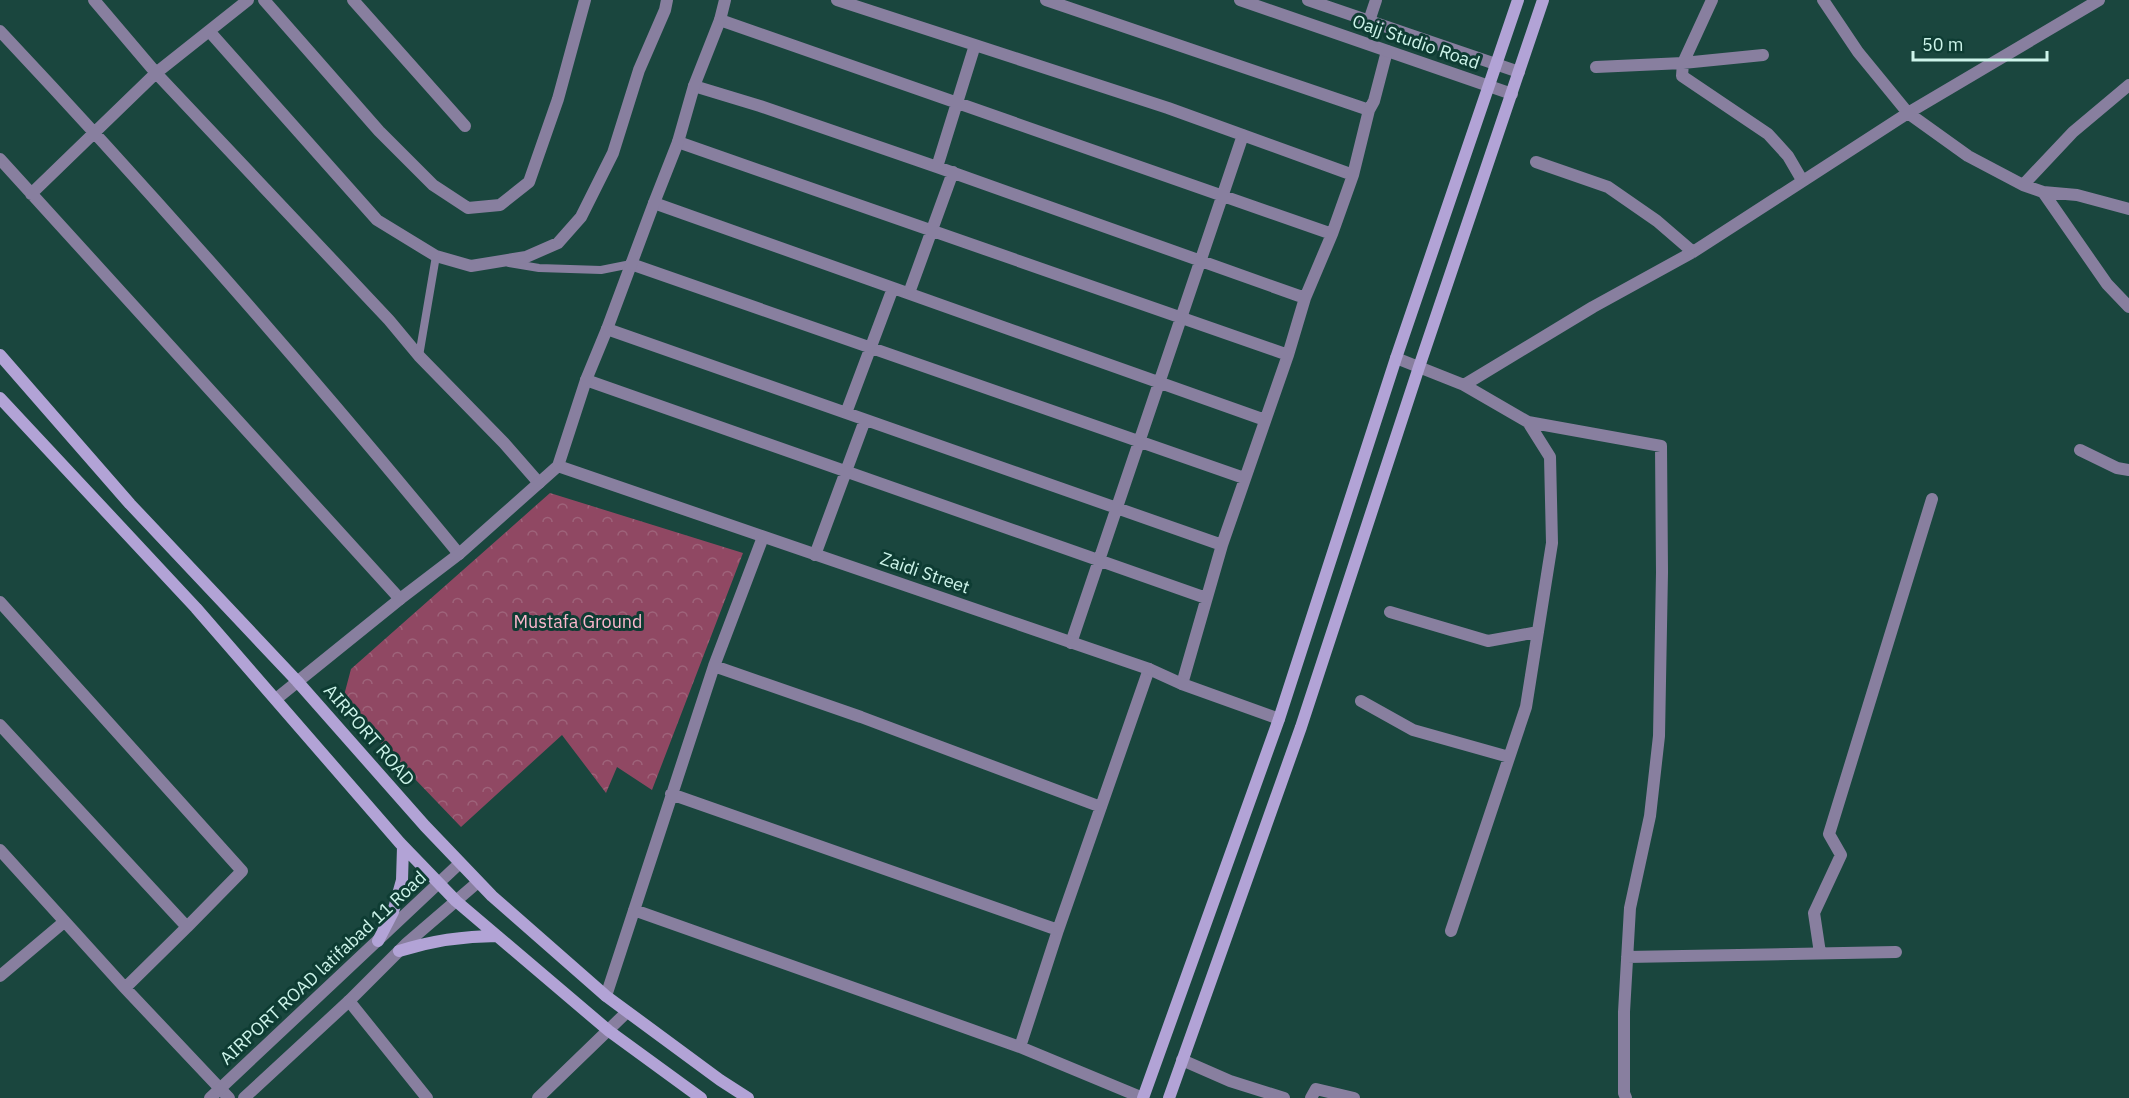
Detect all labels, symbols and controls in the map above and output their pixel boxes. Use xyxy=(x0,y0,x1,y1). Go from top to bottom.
street label: Oajj Studio Road xyxy=(1349,9,1483,74)
scale bar xyxy=(1913,24,2046,62)
text: 50 m xyxy=(1922,33,1964,56)
street label: Zaidi Street xyxy=(877,546,973,599)
park label: Mustafa Ground xyxy=(513,610,643,633)
street label: AIRPORT ROAD xyxy=(319,679,420,790)
street label: AIRPORT ROAD latifabad 11 Road xyxy=(215,866,431,1069)

